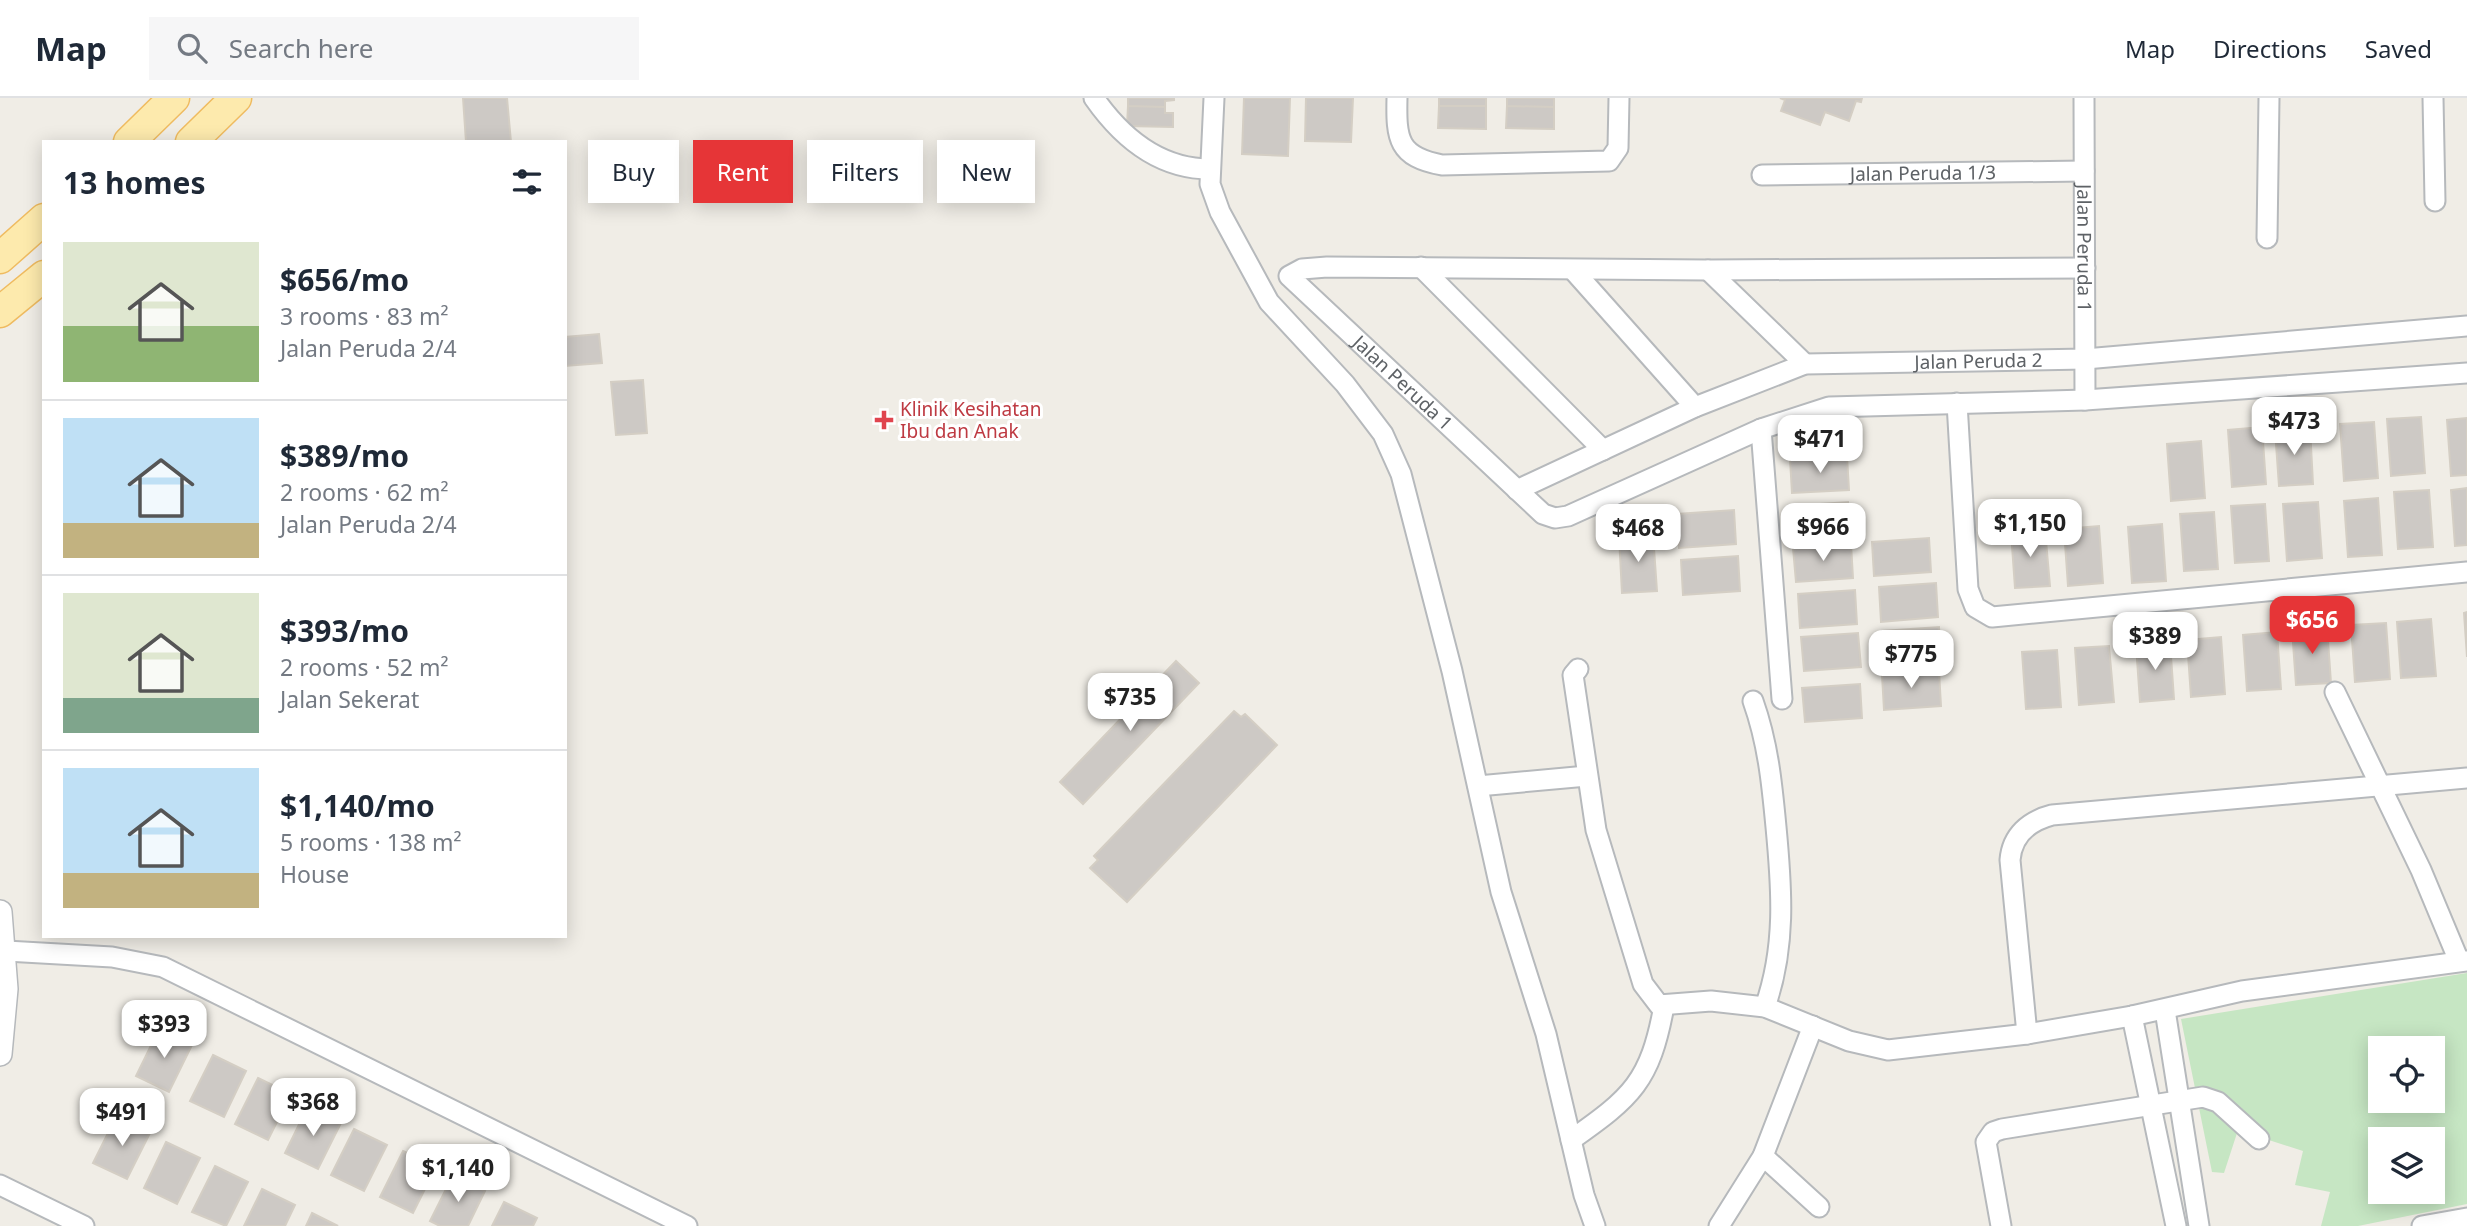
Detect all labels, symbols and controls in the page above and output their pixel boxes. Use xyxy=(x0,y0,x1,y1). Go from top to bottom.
search box xyxy=(149,17,639,80)
text: Map xyxy=(35,26,107,71)
icon: search xyxy=(173,29,211,67)
text: Search here xyxy=(229,30,373,66)
text: Map xyxy=(2125,32,2175,65)
text: Directions xyxy=(2213,32,2327,65)
text: Saved xyxy=(2365,32,2432,65)
chip: Buy xyxy=(588,140,679,203)
chip: Rent xyxy=(693,140,793,203)
chip: Filters xyxy=(807,140,923,203)
chip: New xyxy=(937,140,1035,203)
street label: Jalan Peruda 1/3 xyxy=(1848,159,1996,187)
text: 13 homes xyxy=(63,162,206,203)
icon: filters xyxy=(508,163,546,201)
street label: Jalan Peruda 1 xyxy=(2071,182,2098,312)
text: $656/mo xyxy=(280,259,409,300)
icon: home xyxy=(119,270,203,354)
text: 3 rooms · 83 m² xyxy=(280,300,449,332)
street label: Jalan Peruda 1 xyxy=(1346,328,1459,436)
text: Jalan Peruda 2/4 xyxy=(280,332,457,364)
street label: Jalan Peruda 2 xyxy=(1912,347,2043,375)
place label: Klinik Kesihatan Ibu dan Anak xyxy=(900,396,1041,444)
pin: $473 xyxy=(2253,398,2335,457)
text: $473 xyxy=(2268,404,2320,436)
marker: Klinik Kesihatan Ibu dan Anak xyxy=(874,410,894,430)
pin: $471 xyxy=(1779,416,1861,475)
text: $471 xyxy=(1794,422,1846,454)
text: $389/mo xyxy=(280,435,409,476)
icon: home xyxy=(119,446,203,530)
text: 2 rooms · 62 m² xyxy=(280,476,449,508)
pin: $1,150 xyxy=(1973,500,2087,559)
pin: $468 xyxy=(1597,504,1679,564)
pin: $966 xyxy=(1782,504,1864,563)
text: $1,150 xyxy=(1994,506,2066,538)
text: Jalan Peruda 2/4 xyxy=(280,508,457,540)
text: $966 xyxy=(1797,510,1849,542)
text: $468 xyxy=(1612,511,1664,543)
pin: $656 xyxy=(2271,596,2353,656)
text: $656 xyxy=(2286,603,2338,635)
text: $393/mo xyxy=(280,610,409,651)
pin: $389 xyxy=(2114,612,2196,672)
text: $389 xyxy=(2129,619,2181,651)
icon: home xyxy=(119,621,203,705)
pin: $775 xyxy=(1870,630,1952,690)
text: $775 xyxy=(1885,637,1937,669)
text: 2 rooms · 52 m² xyxy=(280,651,449,683)
pin: $735 xyxy=(1089,674,1171,733)
text: $735 xyxy=(1104,680,1156,712)
text: Jalan Sekerat xyxy=(280,683,419,715)
text: $1,140/mo xyxy=(280,785,435,826)
icon: home xyxy=(119,796,203,880)
text: 5 rooms · 138 m² xyxy=(280,826,462,858)
text: House xyxy=(280,858,349,890)
pin: $393 xyxy=(123,1000,205,1060)
text: $393 xyxy=(138,1007,190,1039)
map controls xyxy=(2368,1036,2445,1204)
button: locate xyxy=(2368,1036,2445,1113)
pin: $368 xyxy=(272,1079,354,1138)
text: $368 xyxy=(287,1085,339,1117)
pin: $491 xyxy=(81,1088,163,1148)
text: $491 xyxy=(96,1095,148,1127)
button: layers xyxy=(2368,1127,2445,1204)
pin: $1,140 xyxy=(401,1144,515,1204)
text: $1,140 xyxy=(422,1151,494,1183)

